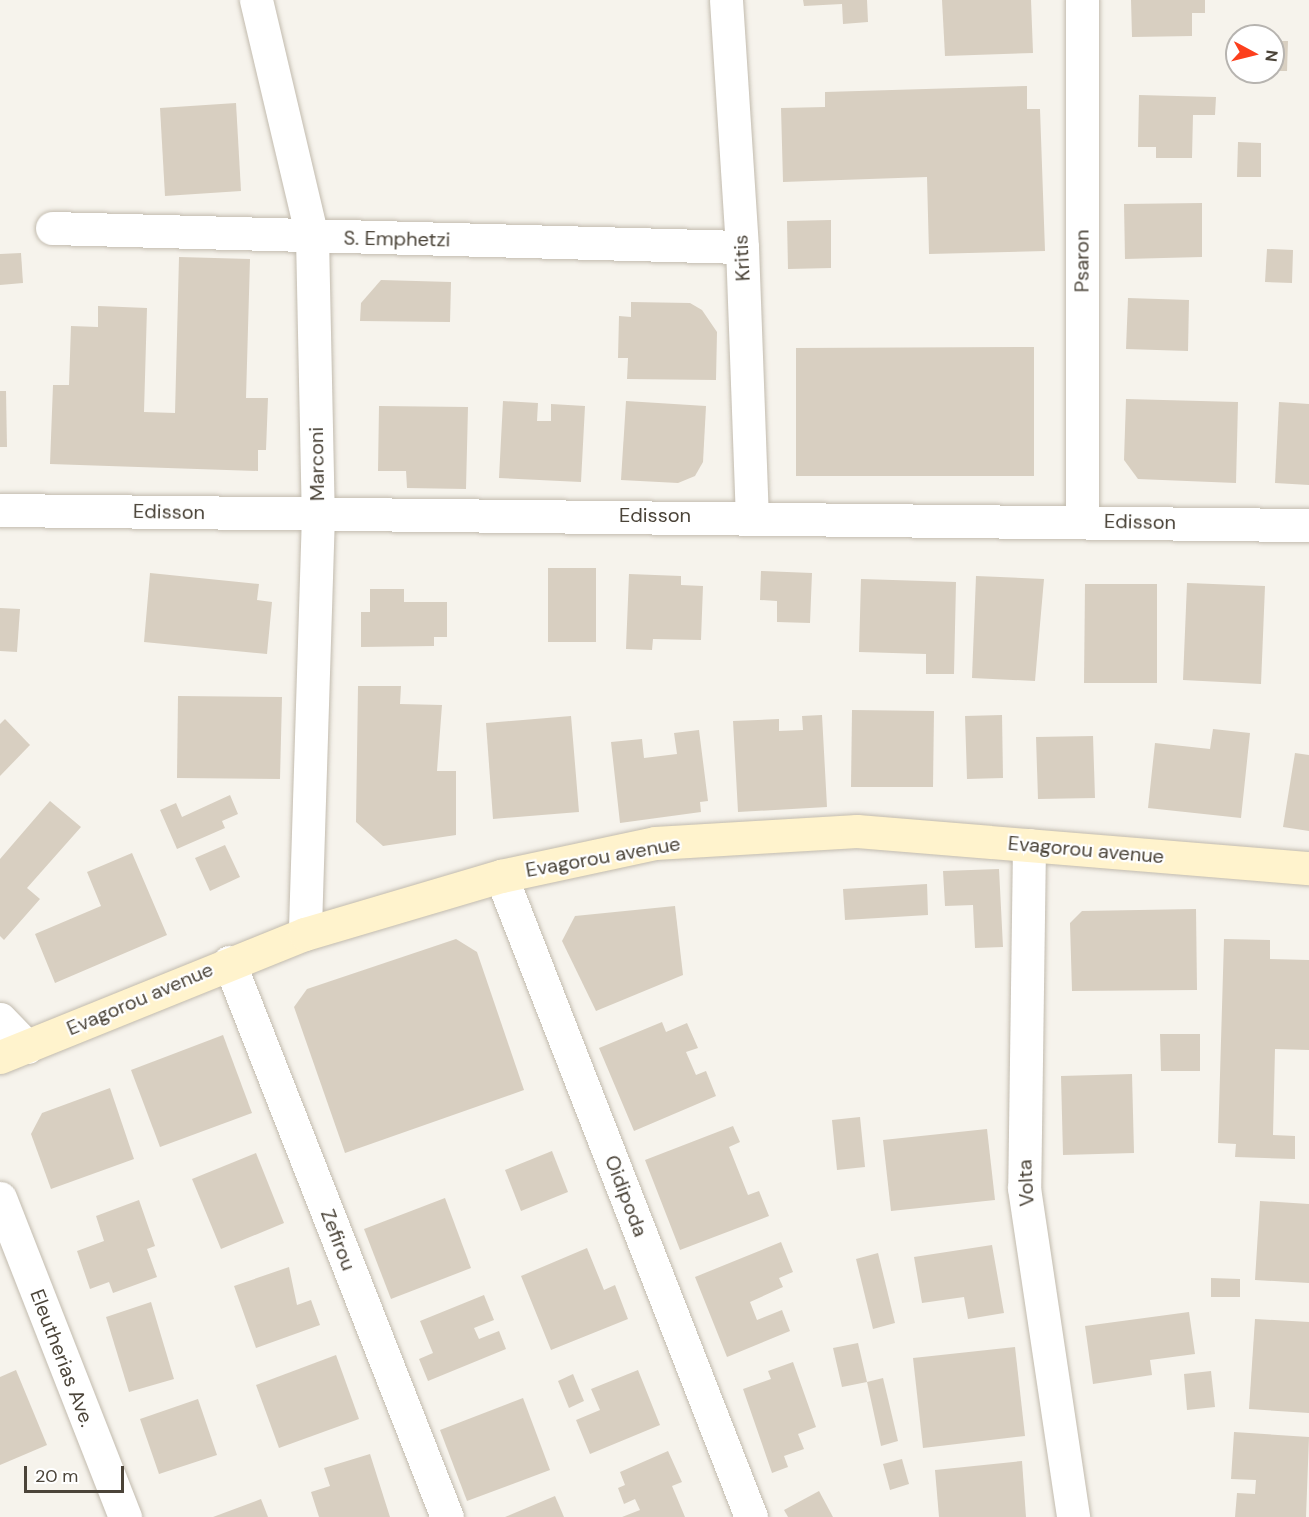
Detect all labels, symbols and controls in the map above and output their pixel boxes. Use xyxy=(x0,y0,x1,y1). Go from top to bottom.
north arrow xyxy=(1225,24,1285,84)
text: N xyxy=(1260,49,1283,63)
street label: S. Emphetzi xyxy=(343,226,451,252)
street label: Psaron xyxy=(1070,230,1094,292)
street label: Kritis xyxy=(729,234,755,282)
street label: Marconi xyxy=(304,427,330,501)
street label: Edisson xyxy=(133,499,205,525)
street label: Edisson xyxy=(619,503,691,527)
street label: Edisson xyxy=(1104,509,1176,535)
street label: Evagorou avenue xyxy=(1007,831,1165,869)
street label: Evagorou avenue xyxy=(524,832,682,882)
street label: Evagorou avenue xyxy=(63,957,217,1041)
street label: Oidipoda xyxy=(599,1152,653,1240)
street label: Volta xyxy=(1013,1159,1039,1207)
street label: Zefirou xyxy=(315,1206,361,1274)
street label: Eleutherias Ave. xyxy=(25,1286,99,1430)
scale bar xyxy=(27,1454,128,1492)
text: 20 m xyxy=(35,1464,78,1488)

